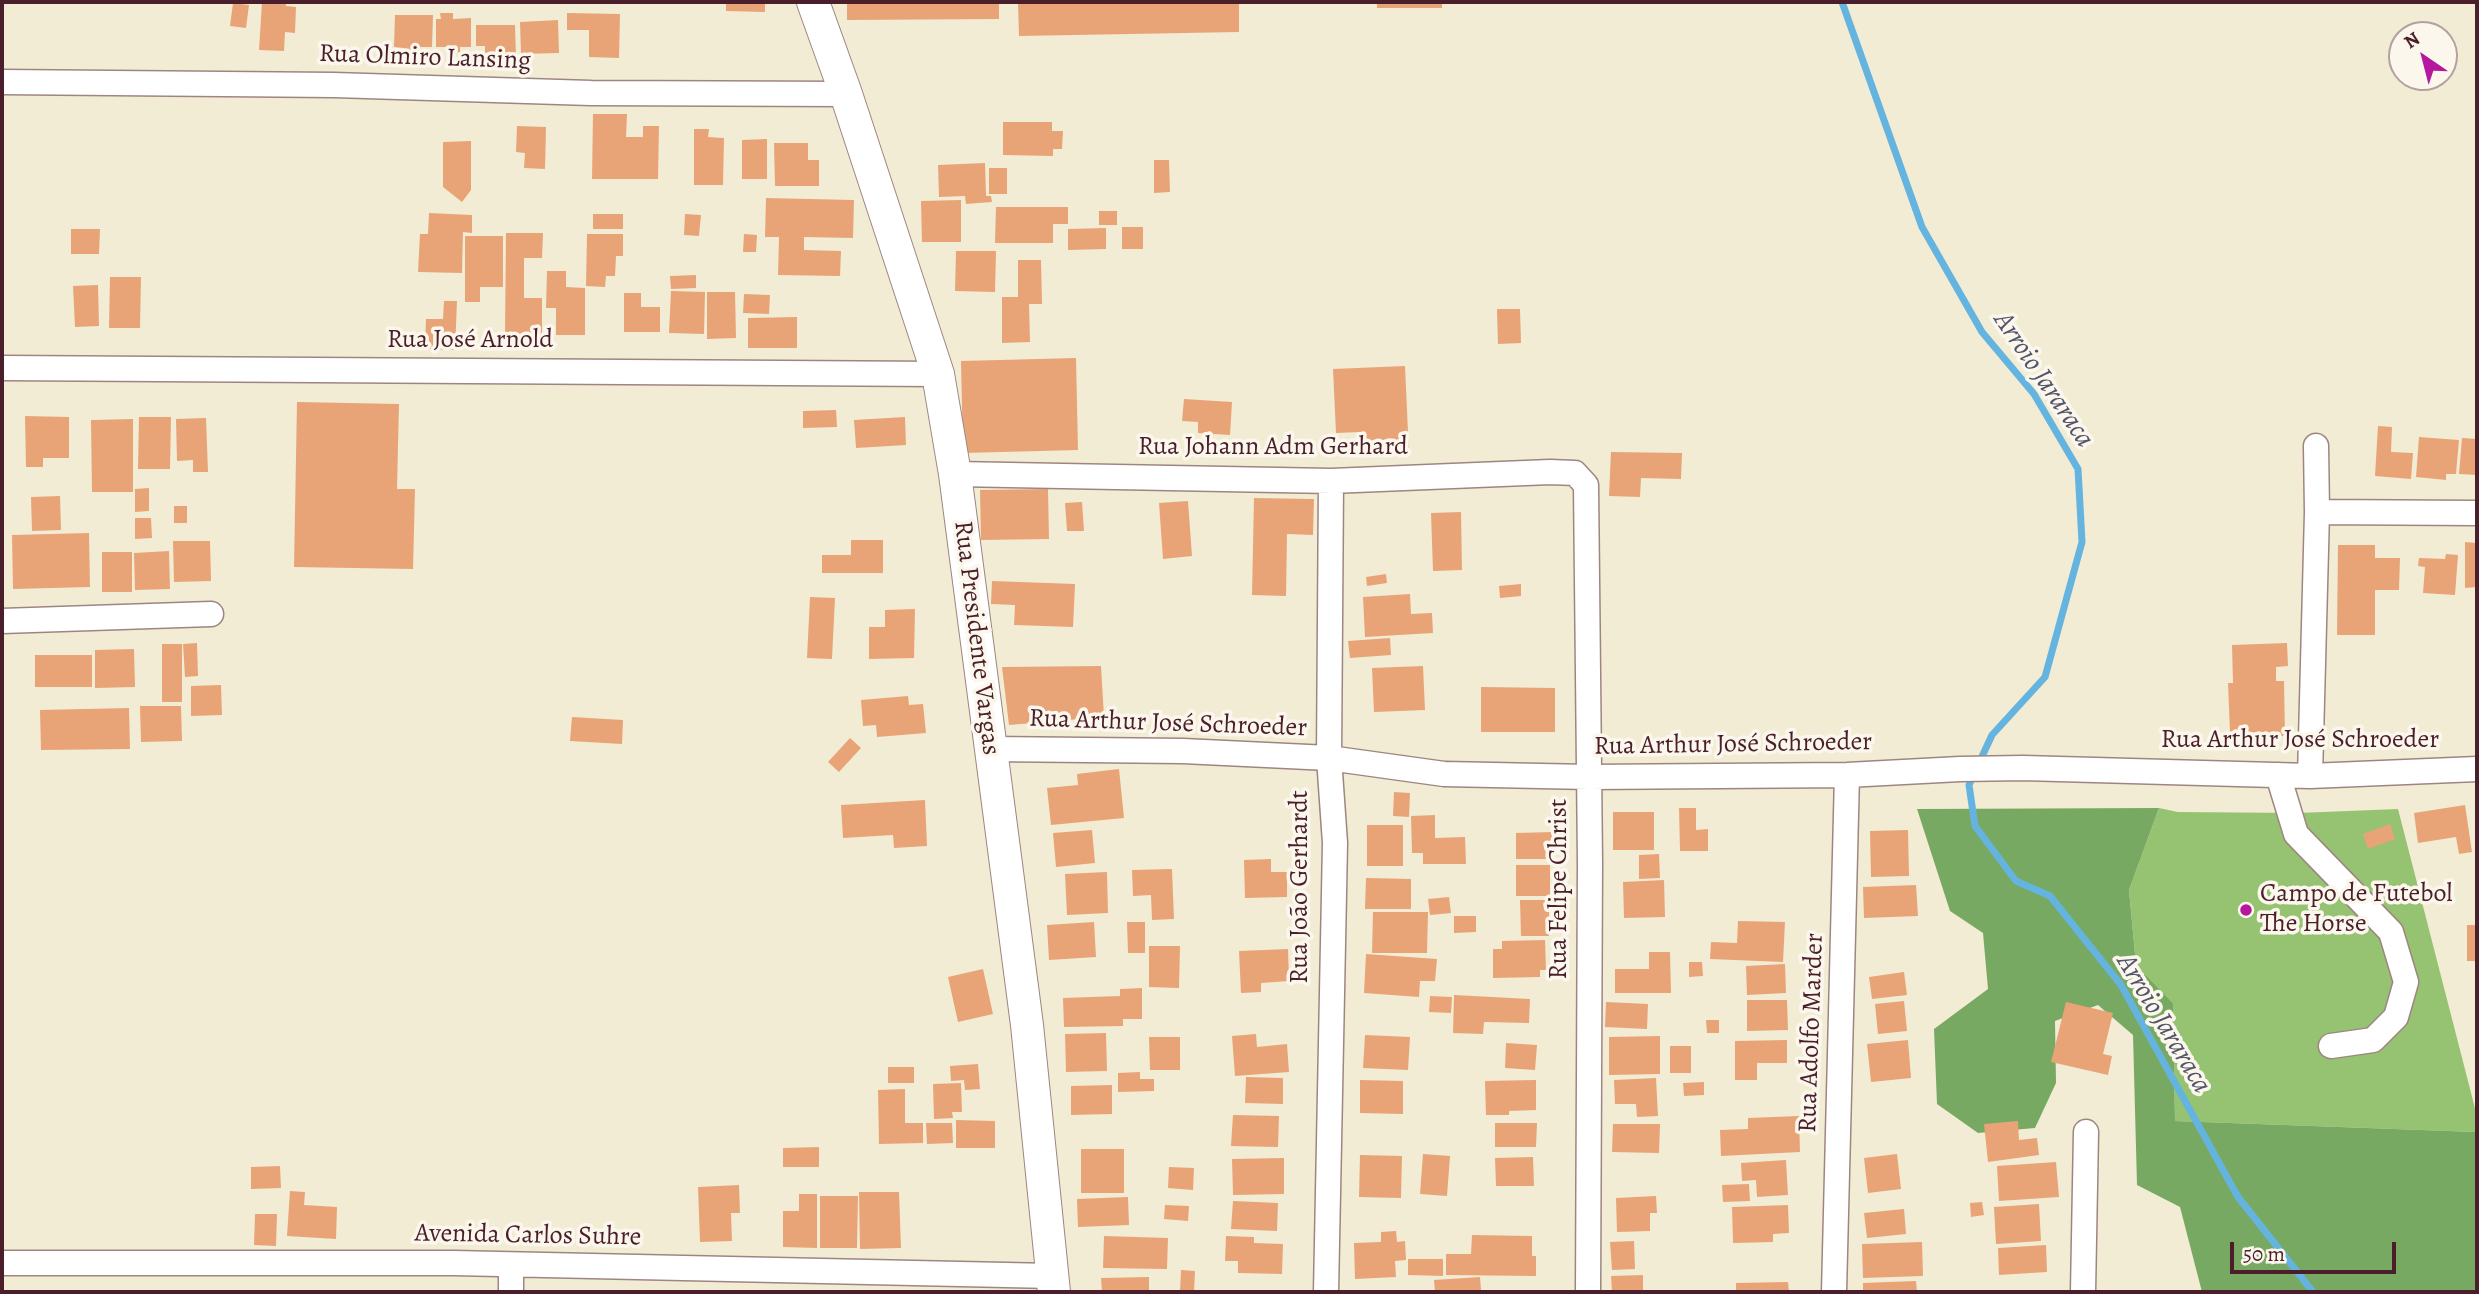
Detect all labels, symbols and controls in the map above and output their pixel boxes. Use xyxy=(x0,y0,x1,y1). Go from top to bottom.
north arrow xyxy=(2388,21,2458,91)
text: N xyxy=(2399,26,2425,55)
street label: Rua Olmiro Lansing xyxy=(318,39,532,77)
water label: Arroio Jararaca xyxy=(1985,306,2101,454)
street label: Rua José Arnold xyxy=(387,325,553,357)
street label: Rua Johann Adm Gerhard xyxy=(1138,432,1408,464)
street label: Rua Presidente Vargas xyxy=(946,519,1006,757)
street label: Rua Arthur José Schroeder xyxy=(1028,704,1308,744)
street label: Rua Arthur José Schroeder xyxy=(2161,725,2439,757)
street label: Rua Arthur José Schroeder xyxy=(1594,727,1872,763)
street label: Rua João Gerhardt xyxy=(1285,790,1317,984)
street label: Rua Felipe Christ xyxy=(1544,799,1576,979)
place label: Campo de Futebol The Horse xyxy=(2260,879,2453,940)
marker: Campo de Futebol The Horse xyxy=(2238,902,2254,918)
street label: Rua Adolfo Marder xyxy=(1793,933,1831,1133)
water label: Arroio Jararaca xyxy=(2108,948,2218,1100)
street label: Avenida Carlos Suhre xyxy=(414,1218,642,1254)
scale bar xyxy=(2234,1228,2400,1272)
text: 50 m xyxy=(2243,1240,2285,1268)

